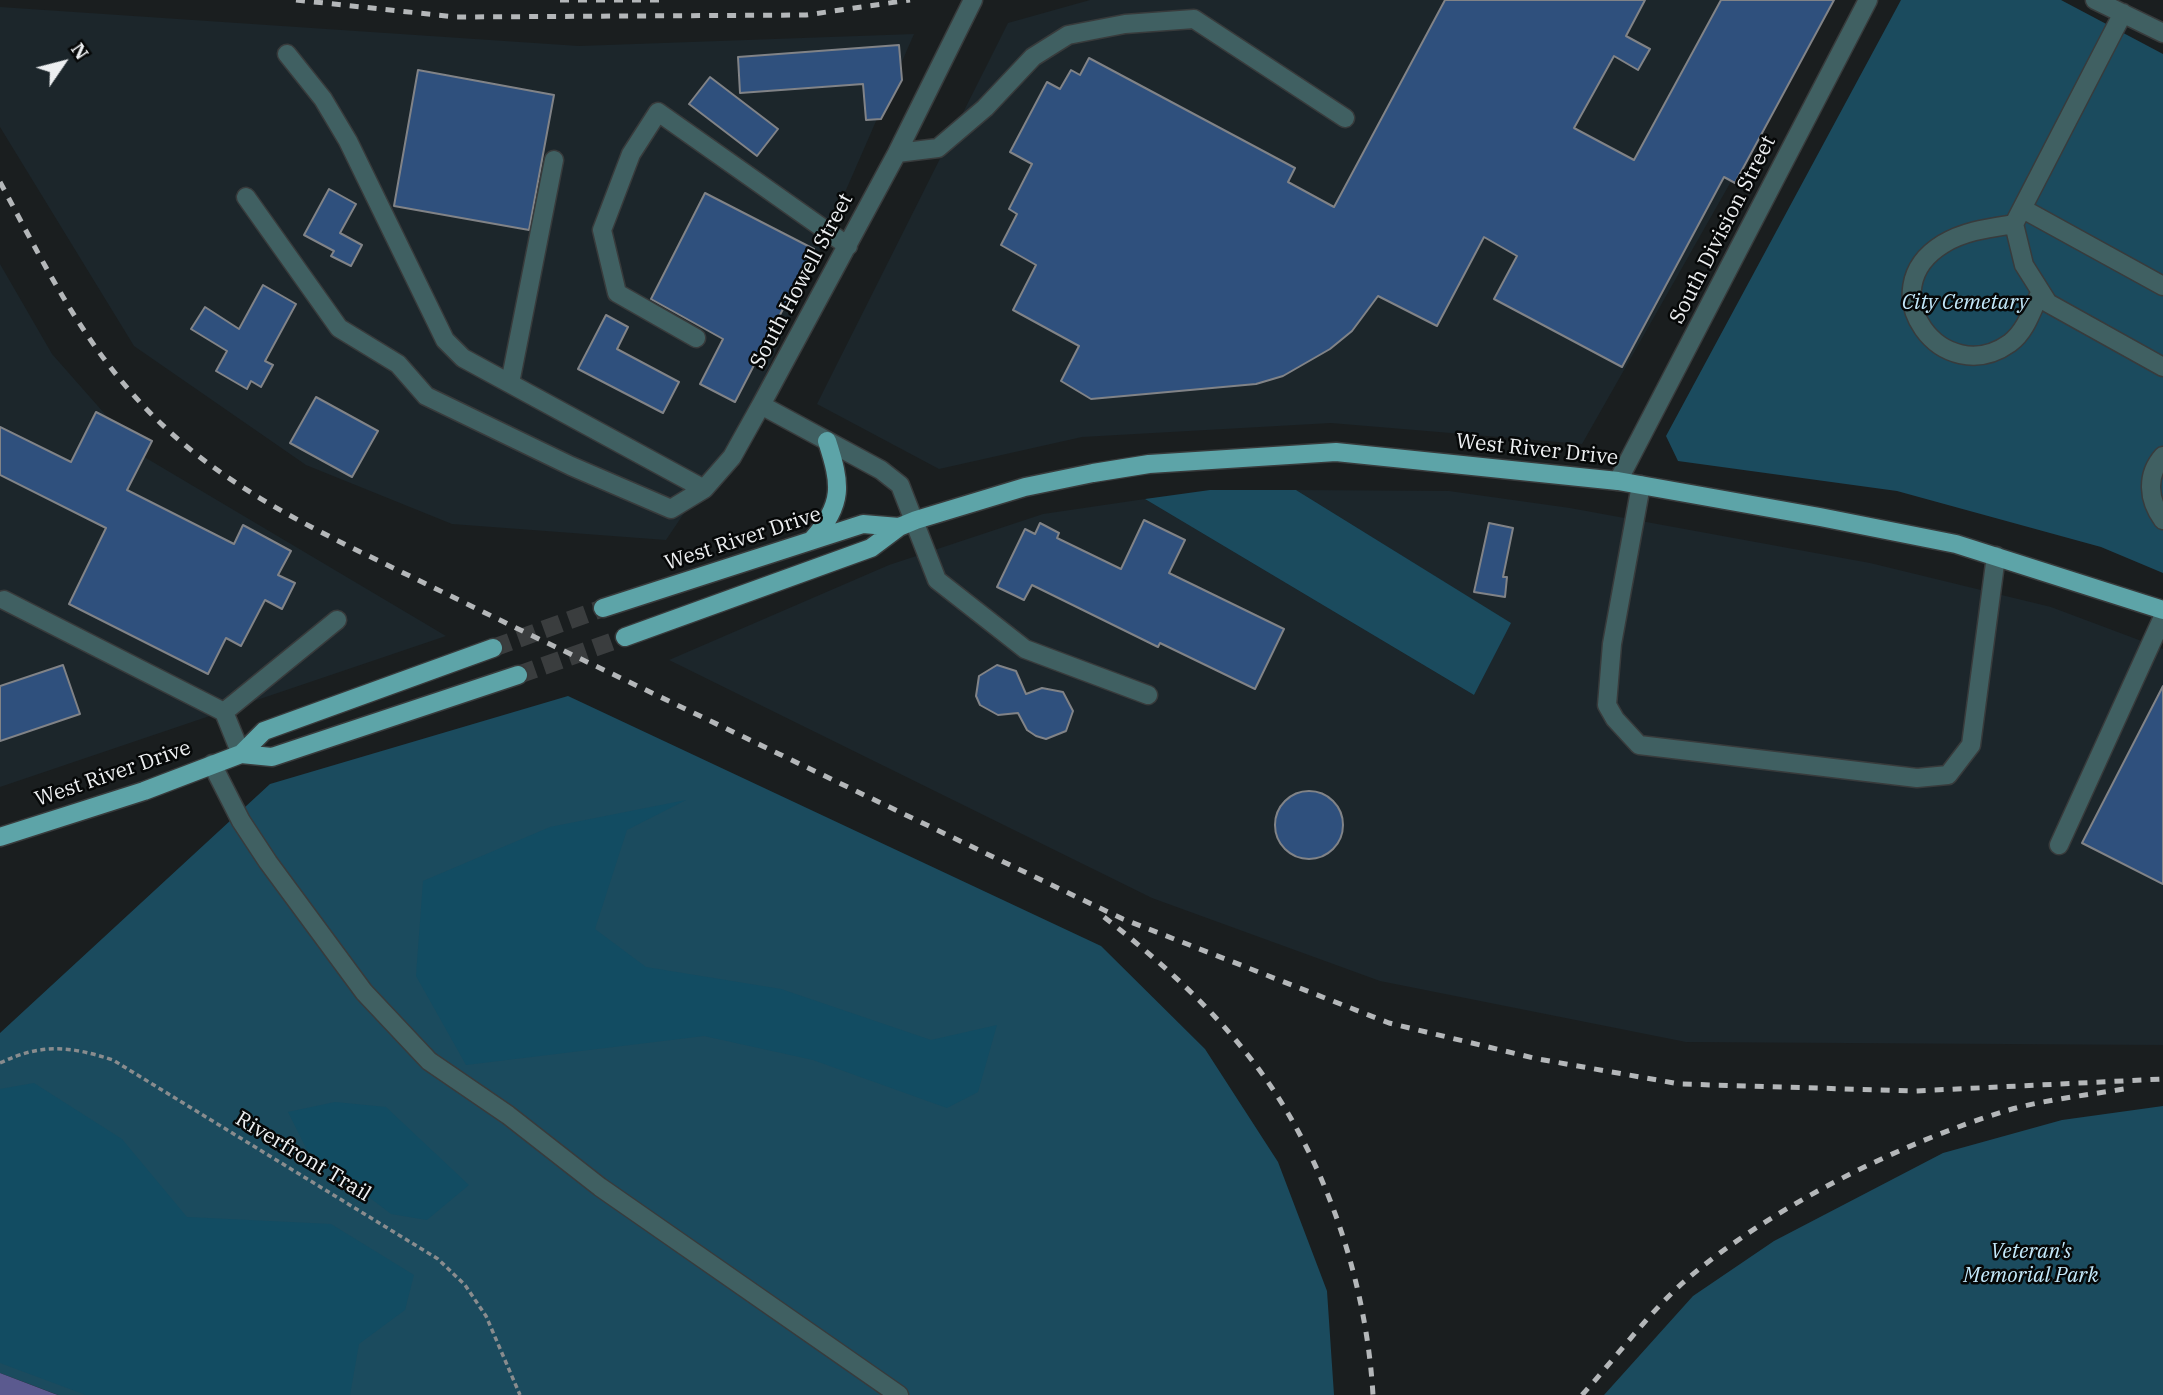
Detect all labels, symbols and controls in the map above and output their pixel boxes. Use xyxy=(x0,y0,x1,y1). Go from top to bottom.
north arrow xyxy=(28,28,98,98)
text: N xyxy=(66,38,94,64)
street label: South Division Street xyxy=(1665,132,1781,328)
street label: South Howell Street xyxy=(745,189,859,373)
park label: City Cemetary xyxy=(1902,290,2028,316)
street label: West River Drive xyxy=(1455,429,1619,471)
street label: West River Drive xyxy=(662,502,824,576)
street label: West River Drive xyxy=(32,736,194,812)
street label: Riverfront Trail xyxy=(231,1107,375,1207)
park label: Veteran's Memorial Park xyxy=(1963,1239,2099,1289)

